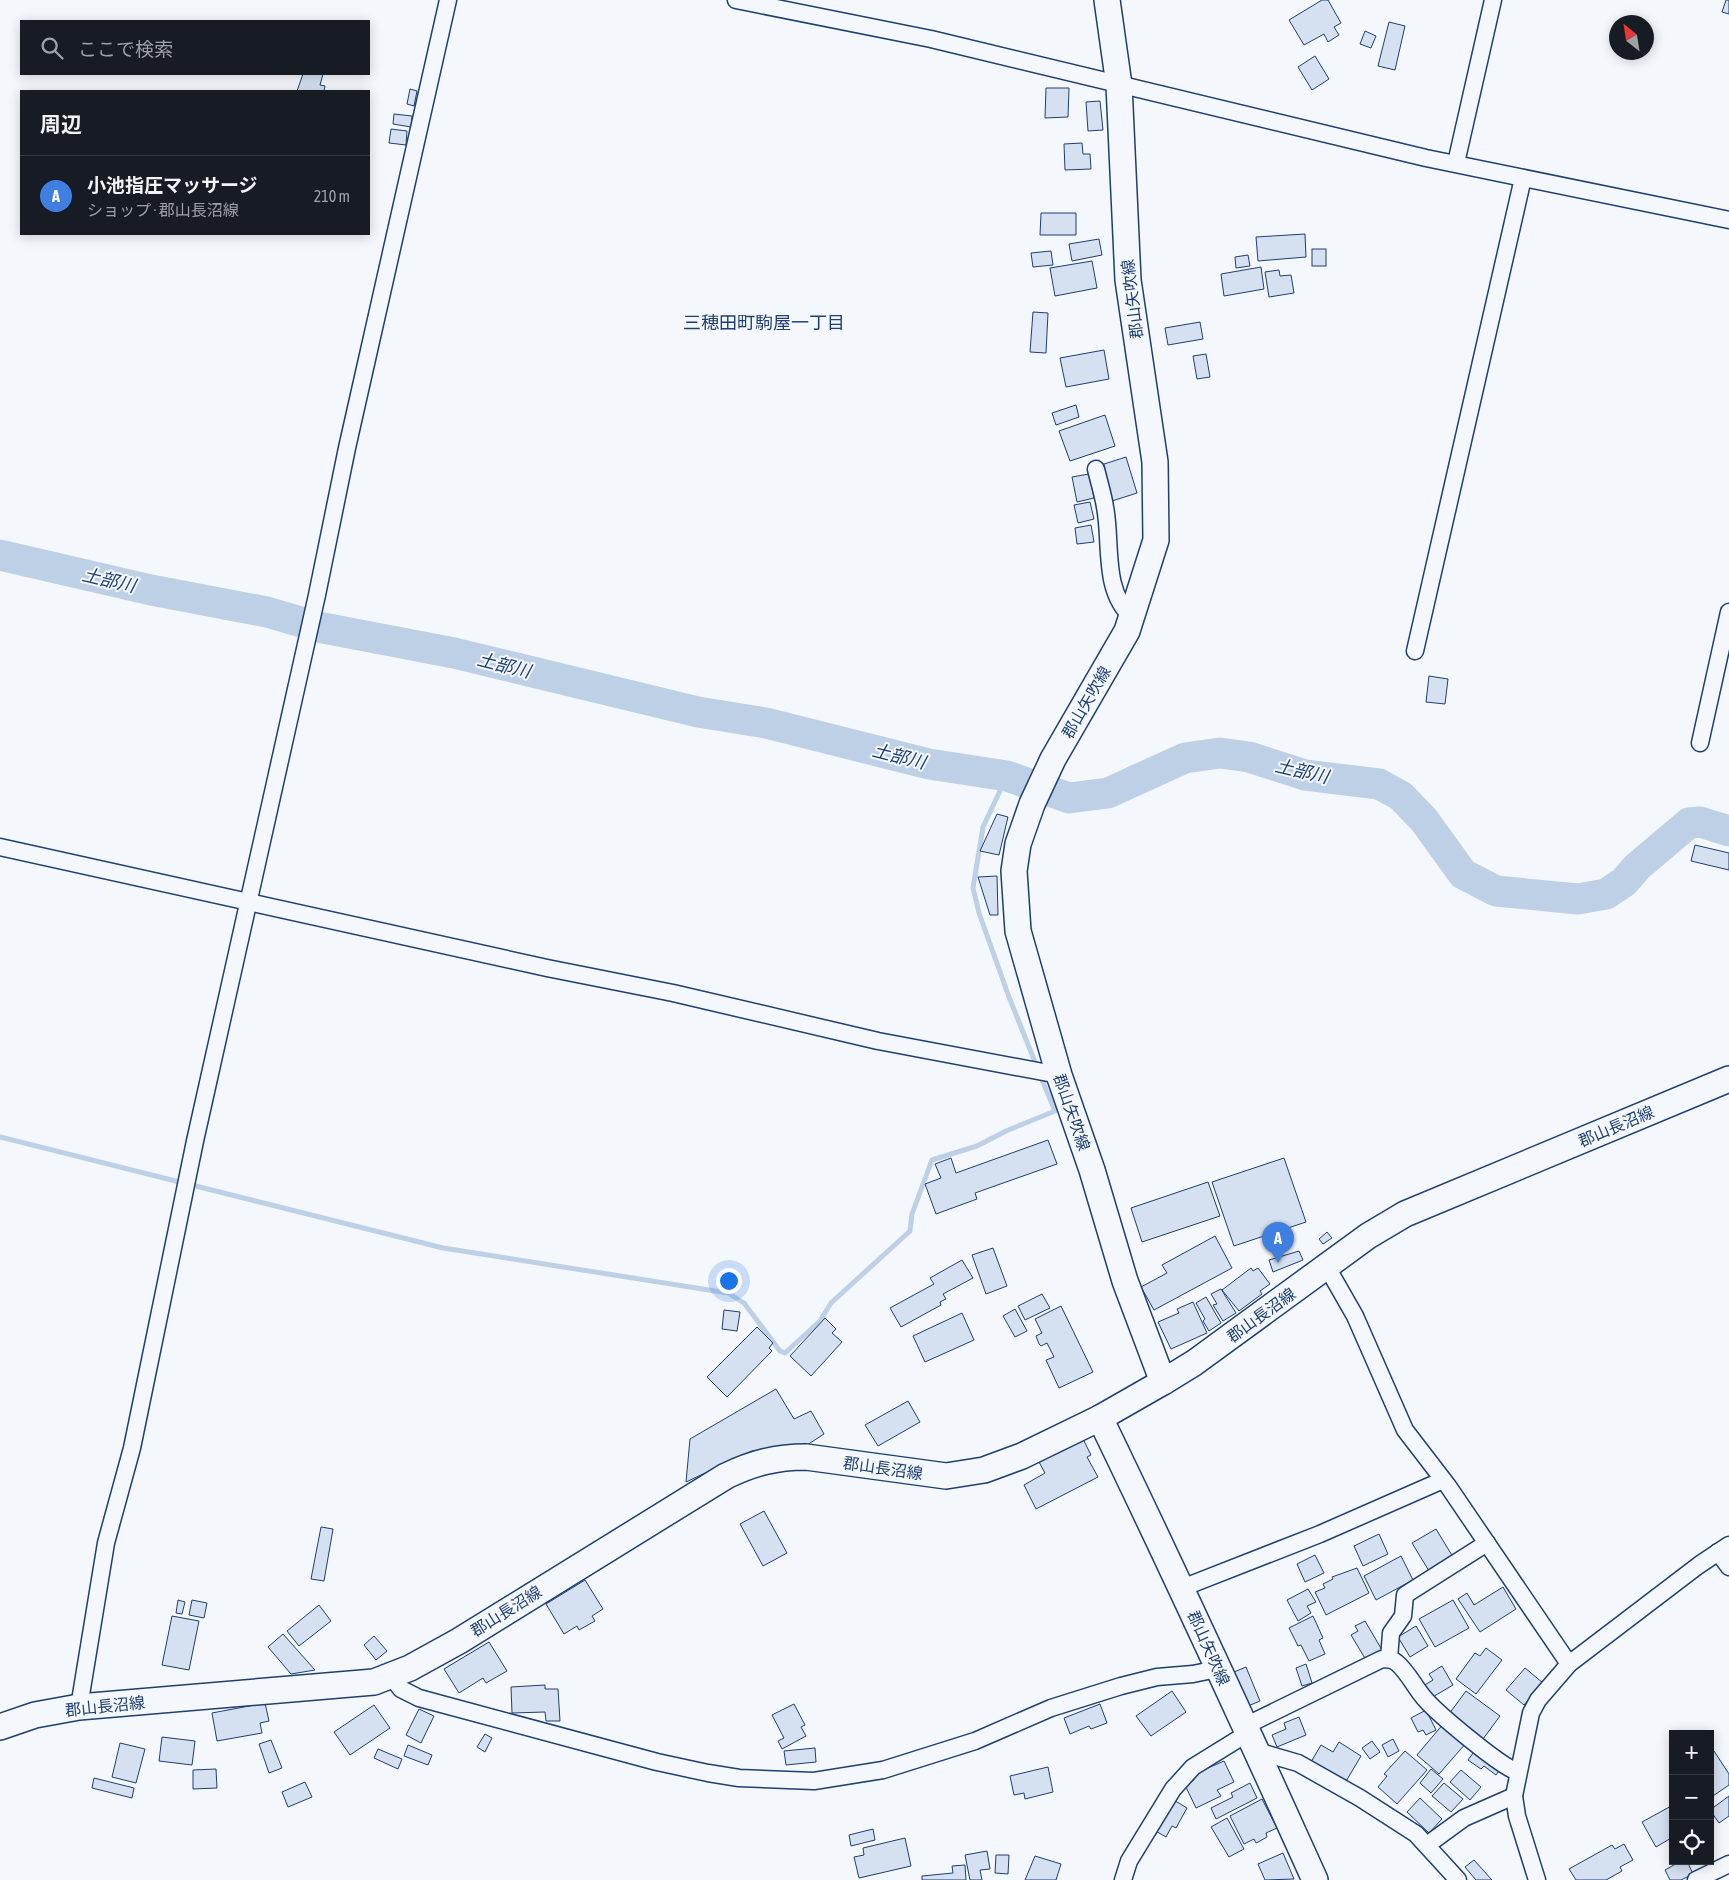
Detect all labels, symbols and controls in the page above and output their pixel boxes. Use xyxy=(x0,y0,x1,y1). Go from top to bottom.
north arrow xyxy=(1609,15,1654,60)
search box xyxy=(20,20,370,75)
icon: search xyxy=(38,34,66,62)
text: ここで検索 xyxy=(78,38,173,60)
text: 周辺 xyxy=(40,112,82,136)
text: 小池指圧マッサージ xyxy=(87,174,258,196)
text: A xyxy=(52,187,60,205)
text: 210 m xyxy=(314,187,350,205)
text: ショップ · 郡山長沼線 xyxy=(87,201,239,219)
street label: 郡山矢吹線 xyxy=(1118,258,1146,340)
district label: 三穂田町駒屋一丁目 xyxy=(683,312,845,333)
water label: 土部川 xyxy=(80,564,140,597)
water label: 土部川 xyxy=(475,648,535,682)
street label: 郡山矢吹線 xyxy=(1058,663,1114,741)
water label: 土部川 xyxy=(870,739,930,773)
water label: 土部川 xyxy=(1273,755,1333,788)
street label: 郡山矢吹線 xyxy=(1050,1071,1094,1153)
street label: 郡山長沼線 xyxy=(1576,1102,1656,1150)
pin: A xyxy=(1262,1222,1294,1263)
your location xyxy=(716,1268,742,1294)
street label: 郡山長沼線 xyxy=(1223,1284,1299,1346)
street label: 郡山長沼線 xyxy=(842,1454,924,1482)
street label: 郡山長沼線 xyxy=(467,1582,545,1640)
street label: 郡山矢吹線 xyxy=(1185,1608,1233,1688)
street label: 郡山長沼線 xyxy=(64,1693,146,1719)
map controls xyxy=(1669,1730,1714,1865)
button: + xyxy=(1669,1730,1714,1775)
button: − xyxy=(1669,1775,1714,1820)
button: locate xyxy=(1669,1820,1714,1865)

